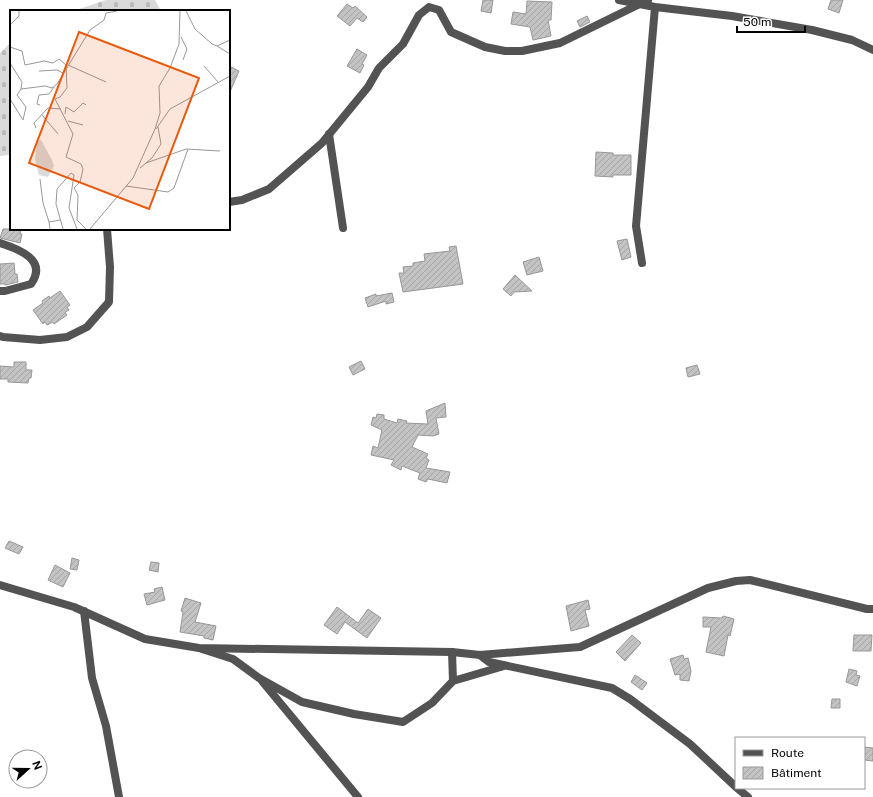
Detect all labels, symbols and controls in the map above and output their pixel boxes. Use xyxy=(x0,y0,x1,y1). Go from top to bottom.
scale bar xyxy=(737,8,805,34)
inset map xyxy=(10,10,230,230)
text: 50 m xyxy=(743,15,771,29)
legend xyxy=(735,737,865,789)
text: Route xyxy=(771,746,804,760)
north arrow xyxy=(8,749,48,789)
text: N xyxy=(30,759,44,772)
text: Bâtiment xyxy=(771,766,822,780)

